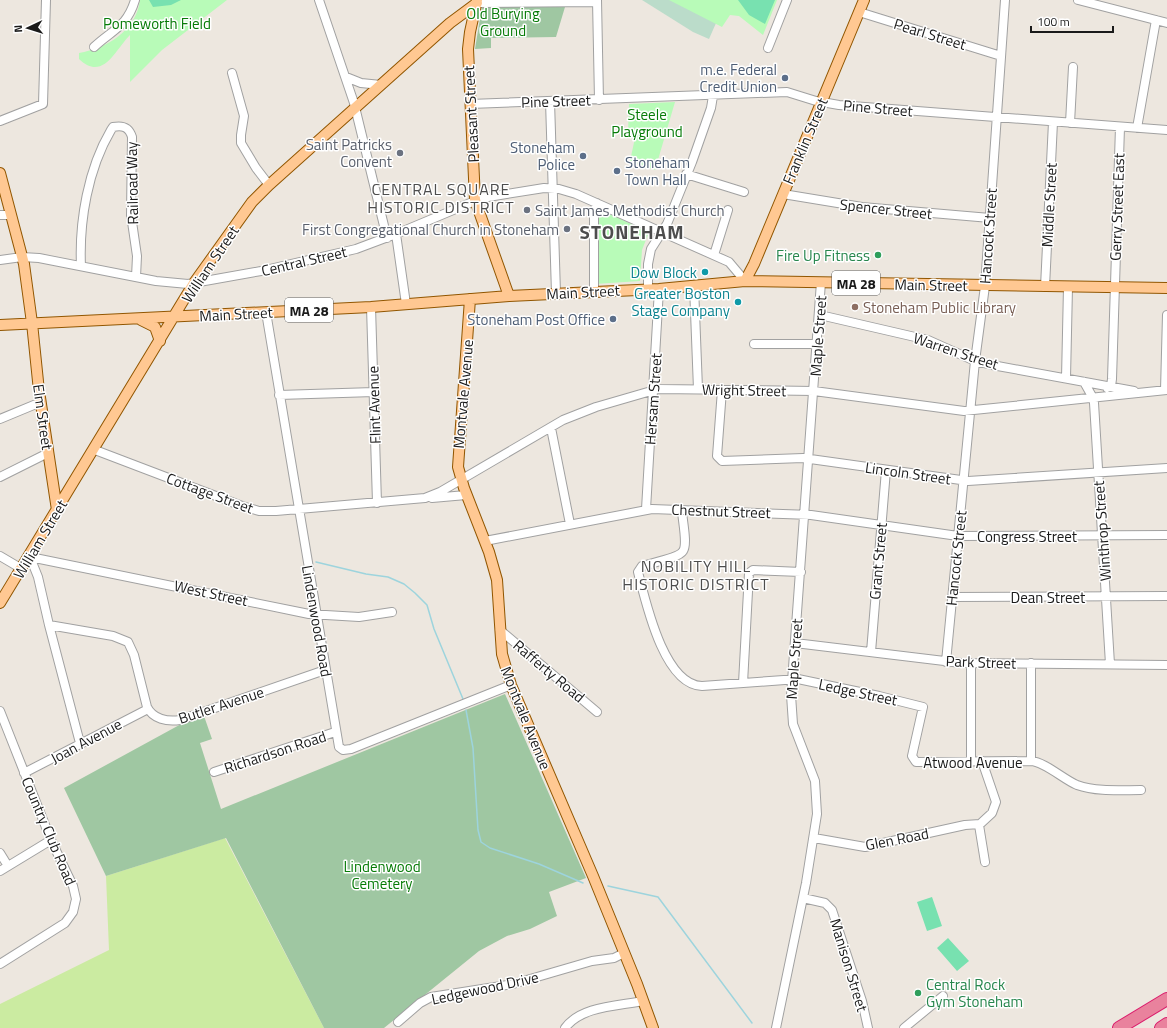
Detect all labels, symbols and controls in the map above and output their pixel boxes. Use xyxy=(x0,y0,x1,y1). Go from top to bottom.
park label: Old Burying Ground xyxy=(466,2,540,42)
north arrow xyxy=(8,8,48,48)
scale bar xyxy=(1031,8,1113,34)
park label: Pomeworth Field xyxy=(103,12,211,35)
street label: Pearl Street xyxy=(891,12,970,56)
text: 100 m xyxy=(1037,12,1070,31)
text: N xyxy=(10,24,26,33)
place label: m.e. Federal Credit Union xyxy=(700,58,777,98)
street label: Pleasant Street xyxy=(457,64,485,163)
marker: m.e. Federal Credit Union xyxy=(780,73,790,83)
street label: Pine Street xyxy=(521,88,592,114)
street label: Franklin Street xyxy=(776,93,834,188)
street label: Pine Street xyxy=(842,94,914,123)
park label: Steele Playground xyxy=(611,103,683,143)
place label: Saint Patricks Convent xyxy=(306,133,393,173)
place label: Stoneham Police xyxy=(510,136,575,176)
street label: Railroad Way xyxy=(120,141,144,225)
marker: Saint Patricks Convent xyxy=(395,148,405,158)
marker: Stoneham Police xyxy=(578,151,588,161)
place label: Stoneham Town Hall xyxy=(625,151,690,191)
street label: Gerry Street East xyxy=(1104,152,1130,261)
street label: Middle Street xyxy=(1035,161,1063,248)
marker: Stoneham Town Hall xyxy=(612,166,622,176)
district label: CENTRAL SQUARE HISTORIC DISTRICT xyxy=(367,177,515,219)
street label: Hancock Street xyxy=(973,187,1003,285)
street label: Spencer Street xyxy=(839,193,934,225)
place label: Saint James Methodist Church xyxy=(535,199,725,222)
marker: Saint James Methodist Church xyxy=(522,205,532,215)
district label: STONEHAM xyxy=(580,217,684,246)
place label: First Congregational Church in Stoneham xyxy=(302,218,559,241)
street label: William Street xyxy=(176,220,245,307)
marker: First Congregational Church in Stoneham xyxy=(562,224,572,234)
street label: Central Street xyxy=(259,240,350,282)
place label: Fire Up Fitness xyxy=(776,244,870,267)
marker: Fire Up Fitness xyxy=(873,250,883,260)
place label: Dow Block xyxy=(630,261,697,284)
marker: Dow Block xyxy=(700,267,710,277)
road number: MA 28 xyxy=(832,271,880,295)
street label: Main Street xyxy=(894,273,969,297)
street label: Main Street xyxy=(546,279,621,305)
place label: Greater Boston Stage Company xyxy=(632,282,730,322)
street label: Maple Street xyxy=(804,294,832,377)
place label: Stoneham Public Library xyxy=(863,296,1016,319)
marker: Greater Boston Stage Company xyxy=(733,297,743,307)
road number: MA 28 xyxy=(285,298,333,322)
street label: Main Street xyxy=(199,301,274,327)
marker: Stoneham Public Library xyxy=(850,302,860,312)
place label: Stoneham Post Office xyxy=(467,308,605,331)
marker: Stoneham Post Office xyxy=(608,314,618,324)
street label: Warren Street xyxy=(910,326,1002,376)
street label: Montvale Avenue xyxy=(447,338,479,450)
street label: Hersam Street xyxy=(638,352,668,446)
street label: Flint Avenue xyxy=(361,366,387,444)
street label: Wright Street xyxy=(702,378,787,402)
street label: Elm Street xyxy=(27,383,59,452)
street label: Lincoln Street xyxy=(864,456,953,491)
street label: Cottage Street xyxy=(163,467,257,520)
street label: Winthrop Street xyxy=(1087,479,1117,582)
street label: William Street xyxy=(7,494,73,583)
street label: Chestnut Street xyxy=(671,498,772,524)
street label: Hancock Street xyxy=(940,508,973,607)
street label: Grant Street xyxy=(863,521,893,600)
street label: Congress Street xyxy=(977,525,1078,548)
district label: NOBILITY HILL HISTORIC DISTRICT xyxy=(622,554,770,596)
street label: Lindenwood Road xyxy=(296,563,338,679)
street label: West Street xyxy=(172,574,251,612)
street label: Dean Street xyxy=(1011,586,1086,609)
street label: Maple Street xyxy=(780,617,808,700)
street label: Rafferty Road xyxy=(508,634,590,708)
street label: Park Street xyxy=(945,649,1017,675)
street label: Montvale Avenue xyxy=(495,663,557,773)
street label: Ledge Street xyxy=(817,672,900,712)
street label: Butler Avenue xyxy=(175,680,267,730)
street label: Joan Avenue xyxy=(46,713,126,769)
street label: Richardson Road xyxy=(221,725,329,779)
street label: Atwood Avenue xyxy=(923,751,1023,774)
street label: Country Club Road xyxy=(16,773,82,889)
street label: Glen Road xyxy=(863,822,931,856)
park label: Lindenwood Cemetery xyxy=(343,855,421,895)
street label: Manison Street xyxy=(824,916,874,1015)
street label: Ledgewood Drive xyxy=(429,965,541,1011)
place label: Central Rock Gym Stoneham xyxy=(926,973,1023,1013)
marker: Central Rock Gym Stoneham xyxy=(913,988,923,998)

